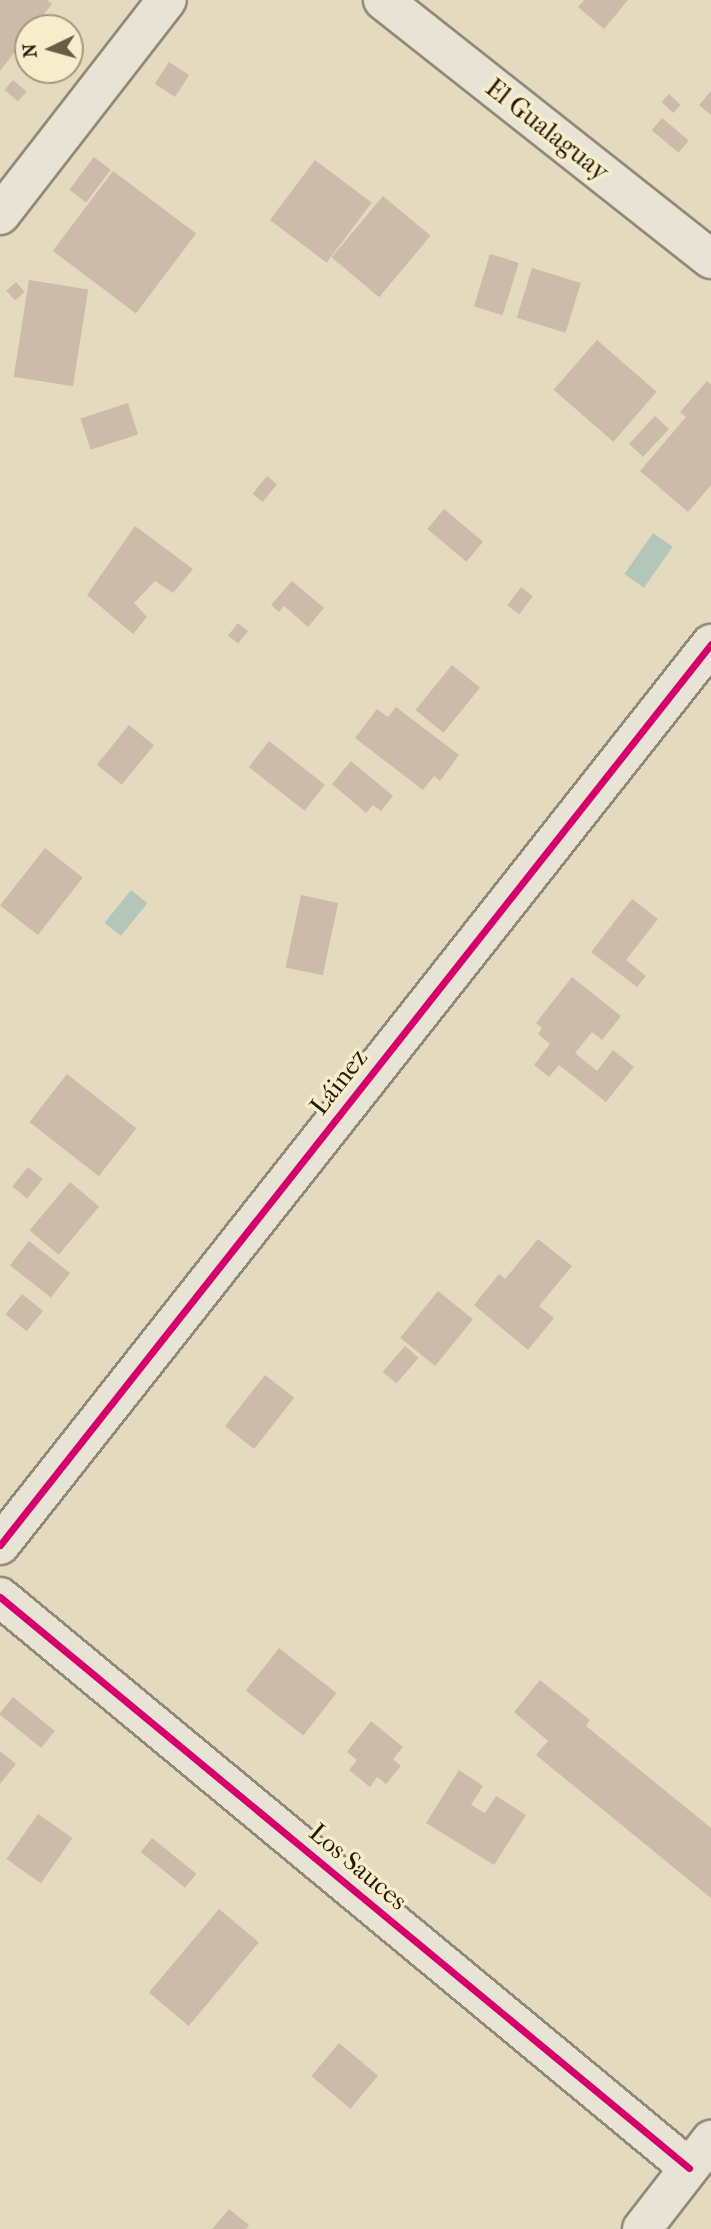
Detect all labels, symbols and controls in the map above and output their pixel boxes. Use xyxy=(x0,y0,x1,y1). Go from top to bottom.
north arrow xyxy=(14,14,84,84)
text: N xyxy=(18,43,42,59)
street label: El Gualaguay xyxy=(479,72,615,188)
street label: Láinez xyxy=(304,1043,374,1121)
street label: Los Sauces xyxy=(303,1817,413,1917)

